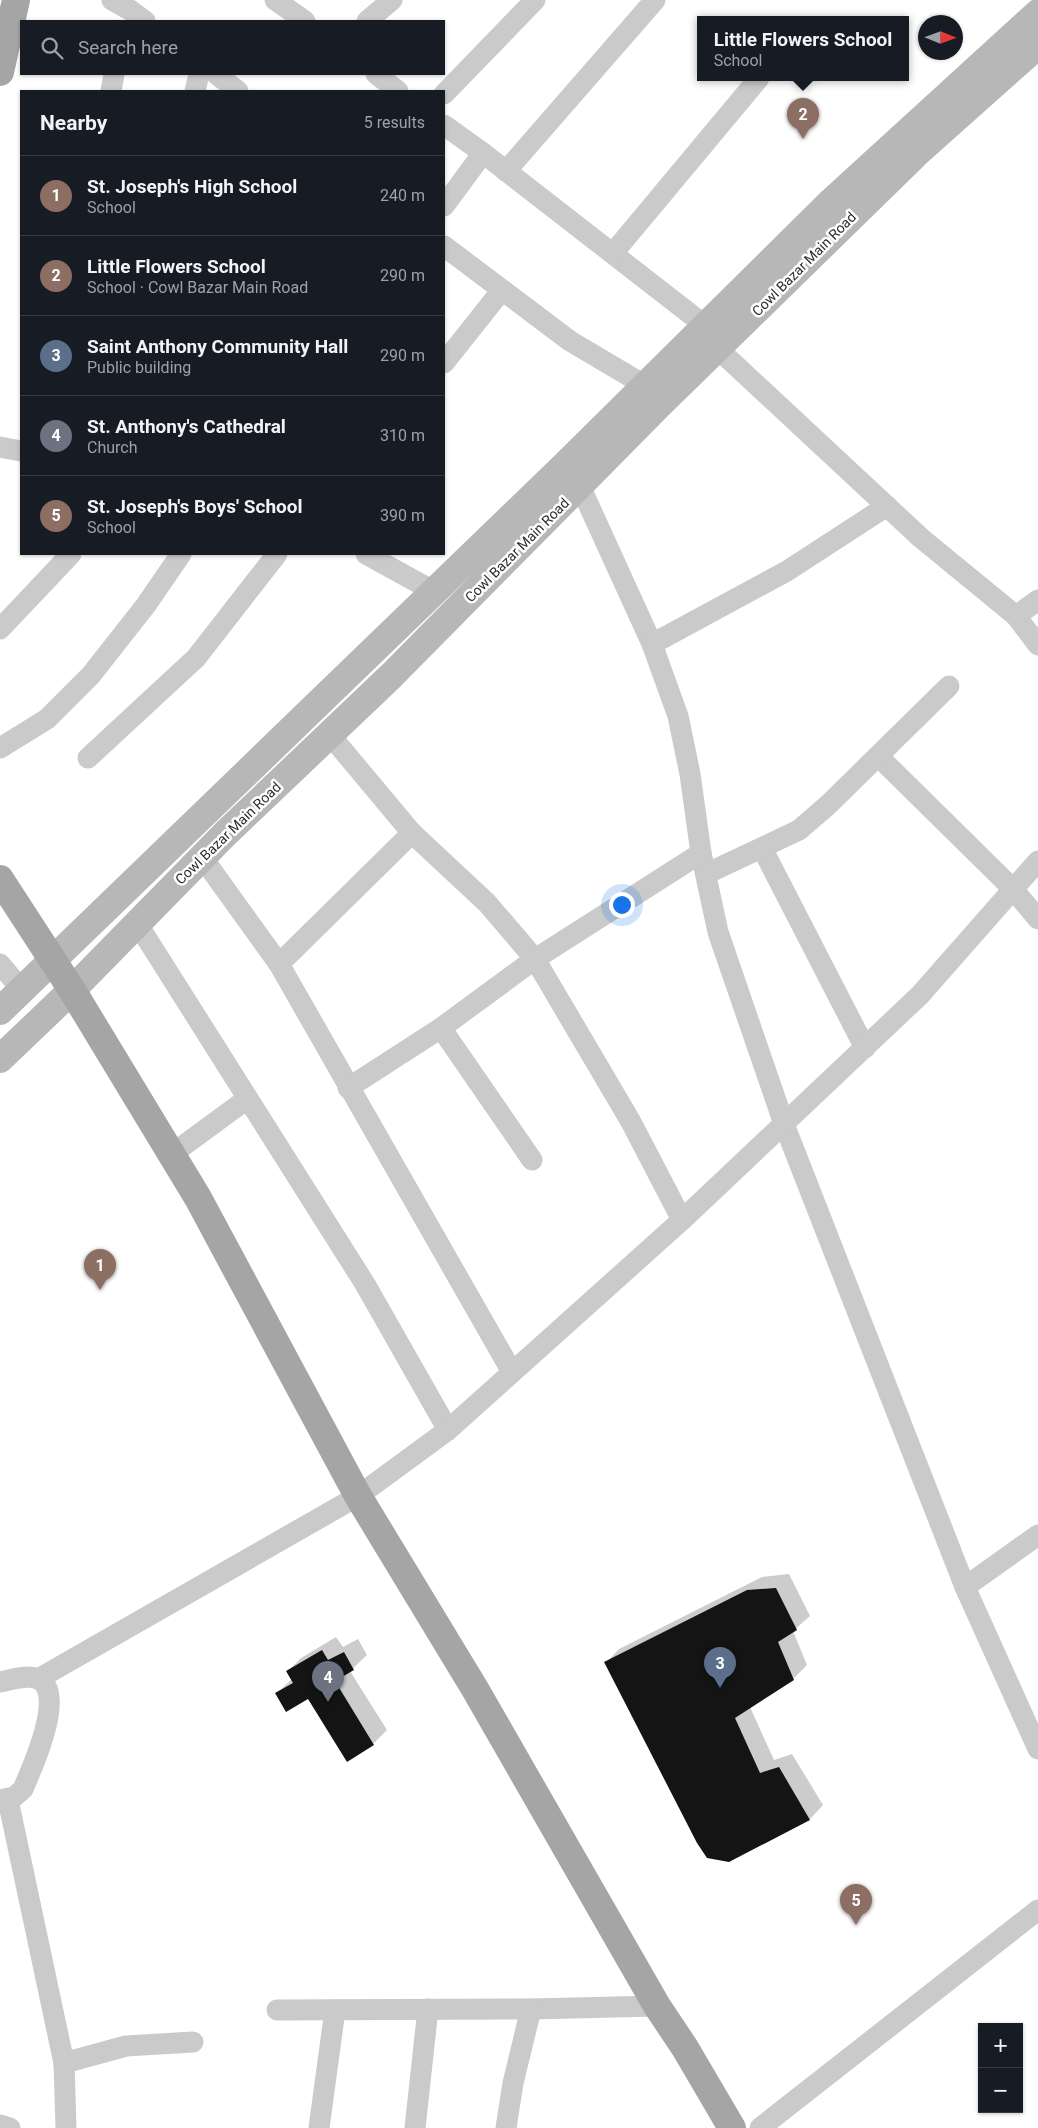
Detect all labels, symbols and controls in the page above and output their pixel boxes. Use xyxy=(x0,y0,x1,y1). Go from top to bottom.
north arrow xyxy=(918,15,963,60)
popup xyxy=(697,16,909,81)
search box xyxy=(20,20,445,75)
text: Little Flowers School xyxy=(714,28,892,51)
icon: search xyxy=(38,34,66,62)
text: Search here xyxy=(78,36,178,59)
text: School xyxy=(714,51,762,70)
pin: 2 xyxy=(787,98,819,139)
text: Nearby xyxy=(40,111,107,135)
text: 5 results xyxy=(364,113,425,132)
text: St. Joseph's High School xyxy=(87,175,297,198)
text: 1 xyxy=(51,186,61,205)
text: 240 m xyxy=(380,186,425,205)
text: School xyxy=(87,198,136,217)
street label: Cowl Bazar Main Road xyxy=(749,209,859,319)
text: Little Flowers School xyxy=(87,255,266,278)
text: 2 xyxy=(51,266,61,285)
text: 290 m xyxy=(380,266,425,285)
text: School · Cowl Bazar Main Road xyxy=(87,278,308,297)
text: Saint Anthony Community Hall xyxy=(87,335,348,358)
text: 3 xyxy=(51,346,61,365)
text: 290 m xyxy=(380,346,425,365)
text: Public building xyxy=(87,358,191,377)
text: St. Anthony's Cathedral xyxy=(87,415,286,438)
text: 4 xyxy=(51,426,61,445)
text: 310 m xyxy=(380,426,425,445)
text: Church xyxy=(87,438,138,457)
text: St. Joseph's Boys' School xyxy=(87,495,303,518)
street label: Cowl Bazar Main Road xyxy=(462,495,572,605)
text: 5 xyxy=(51,506,61,525)
text: 390 m xyxy=(380,506,425,525)
text: School xyxy=(87,518,136,537)
street label: Cowl Bazar Main Road xyxy=(172,779,284,887)
your location xyxy=(609,892,635,918)
pin: 1 xyxy=(84,1249,116,1290)
pin: 3 xyxy=(704,1647,736,1688)
pin: 4 xyxy=(312,1661,344,1702)
pin: 5 xyxy=(840,1884,872,1925)
map controls xyxy=(978,2023,1023,2113)
button: + xyxy=(978,2023,1023,2068)
button: − xyxy=(978,2068,1023,2113)

